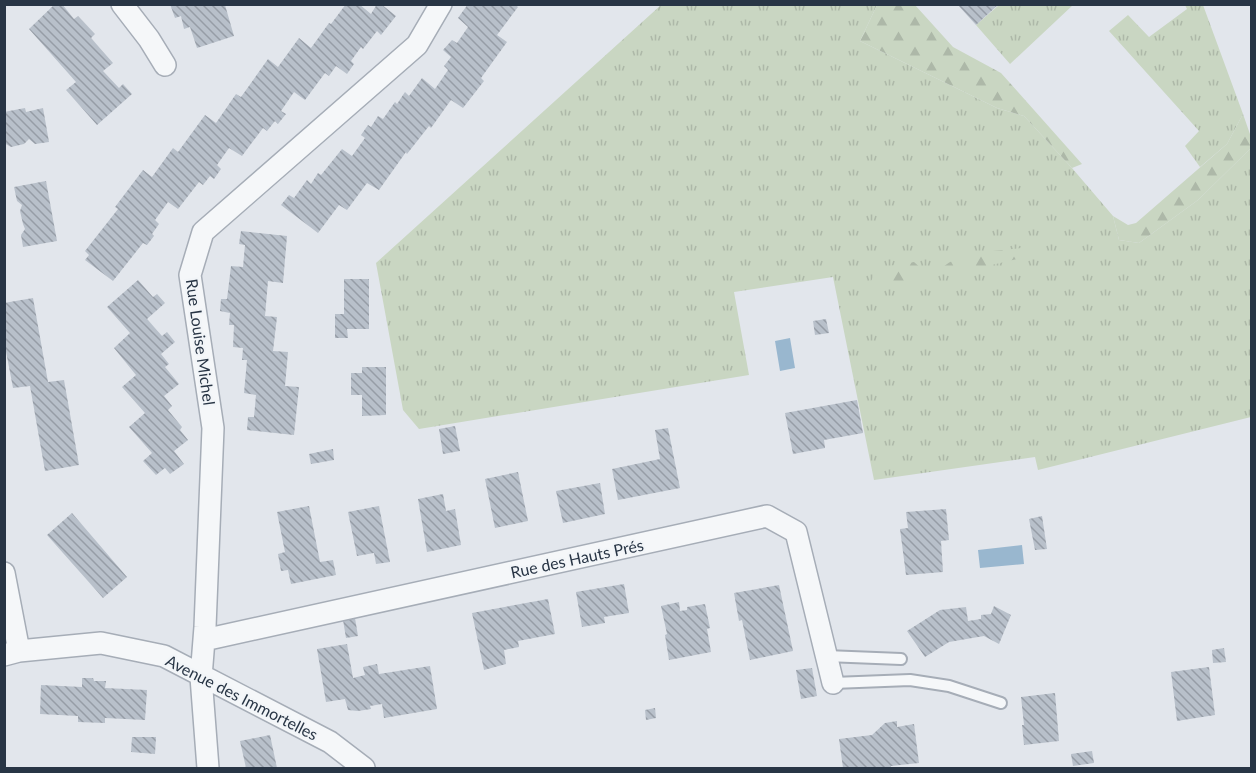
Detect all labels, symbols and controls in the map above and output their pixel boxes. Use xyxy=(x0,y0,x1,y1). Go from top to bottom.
street label: Rue Louise Michel xyxy=(183,278,219,406)
street label: Rue des Hauts Prés xyxy=(509,535,645,581)
street label: Avenue des Immortelles xyxy=(163,650,321,744)

